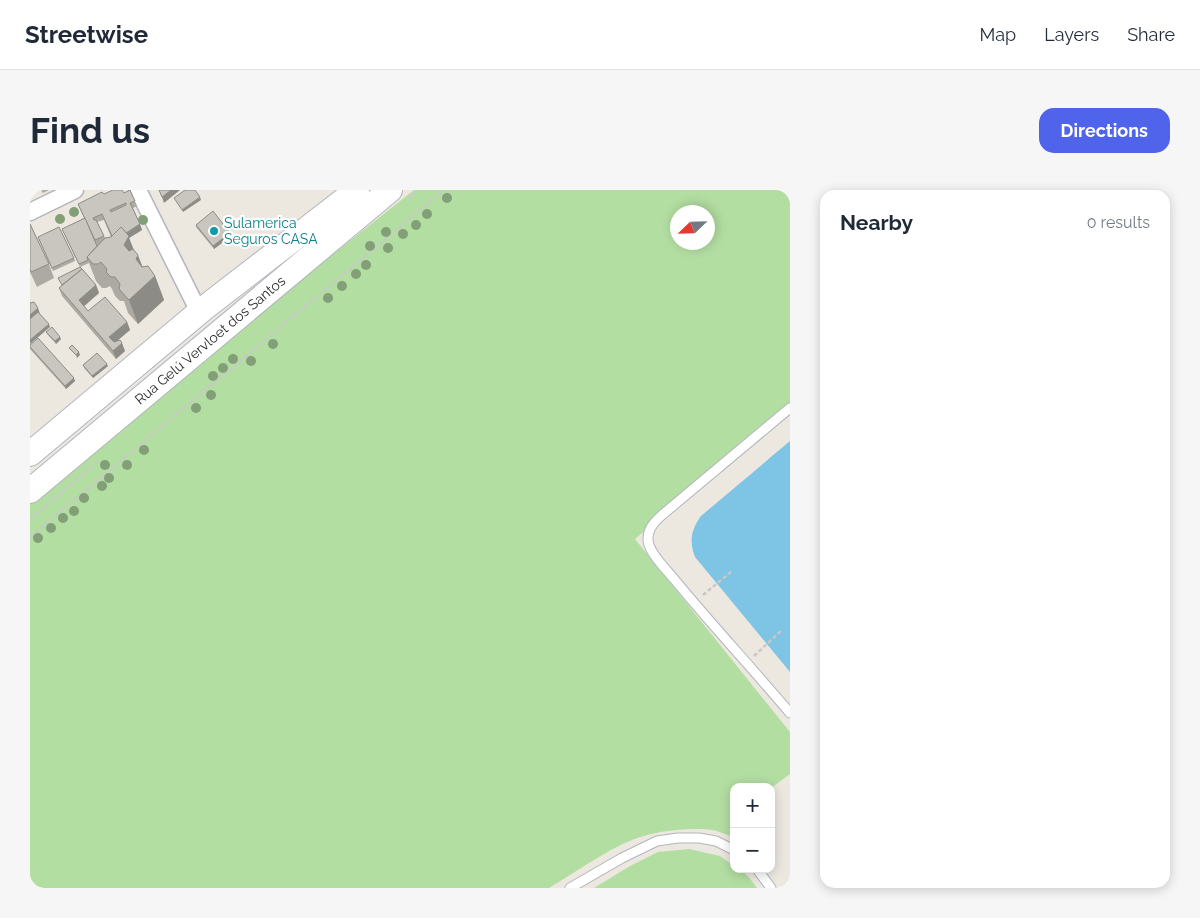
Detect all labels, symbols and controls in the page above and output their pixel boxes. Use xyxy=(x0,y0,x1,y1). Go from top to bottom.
text: Streetwise xyxy=(25,20,148,49)
text: Map xyxy=(980,24,1016,45)
text: Layers xyxy=(1044,24,1099,45)
text: Share xyxy=(1127,24,1175,45)
button: Directions xyxy=(1039,108,1170,153)
text: Find us xyxy=(30,110,150,151)
north arrow xyxy=(670,205,715,250)
text: Nearby xyxy=(840,210,913,235)
text: 0 results xyxy=(1087,213,1150,232)
place label: Sulamerica Seguros CASA xyxy=(224,215,318,247)
marker: Sulamerica Seguros CASA xyxy=(208,225,220,237)
street label: Rua Gelú Vervloet dos Santos xyxy=(132,272,288,408)
map controls xyxy=(730,783,775,873)
button: + xyxy=(730,783,775,828)
button: − xyxy=(730,828,775,873)

